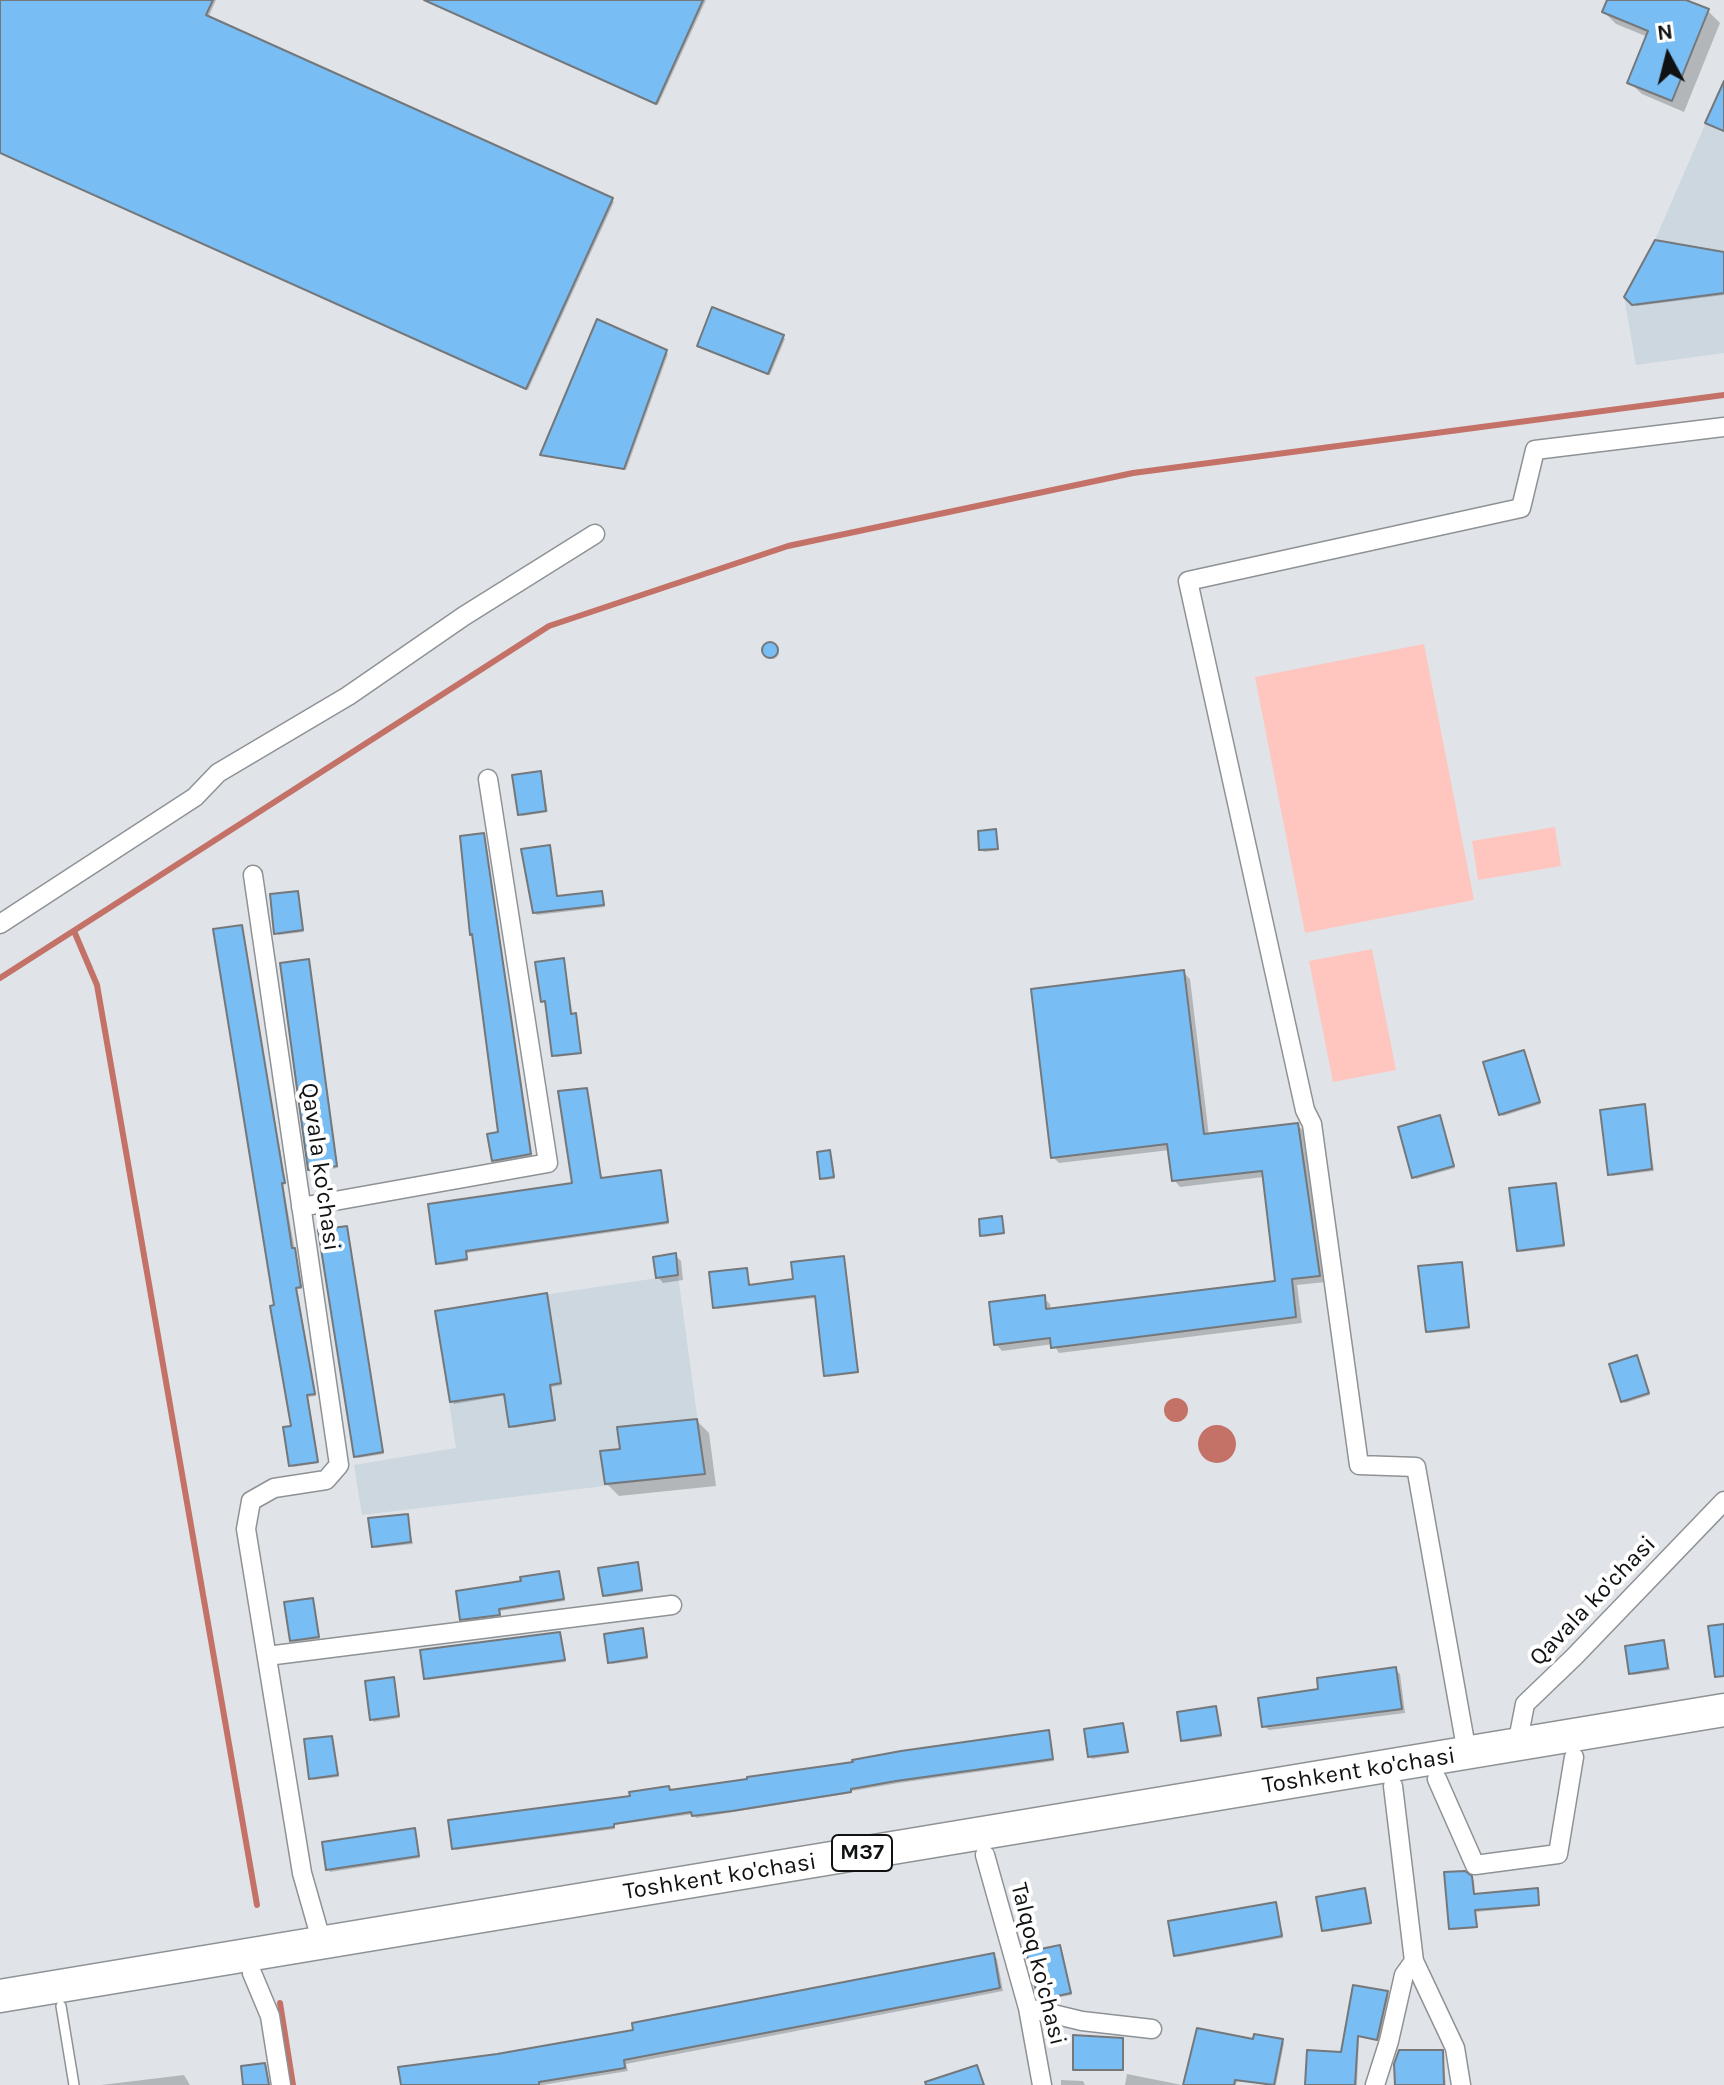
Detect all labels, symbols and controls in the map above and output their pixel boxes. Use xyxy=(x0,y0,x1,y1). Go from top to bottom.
north arrow xyxy=(1628,16,1708,96)
text: N xyxy=(1656,18,1674,46)
street label: Qavala ko'chasi xyxy=(294,1081,346,1253)
street label: Qavala ko'chasi xyxy=(1524,1530,1662,1672)
street label: Toshkent ko'chasi xyxy=(1260,1742,1458,1800)
road number: M37 xyxy=(832,1835,892,1871)
street label: Toshkent ko'chasi xyxy=(621,1848,819,1906)
street label: Talqoq ko'chasi xyxy=(1004,1880,1072,2048)

